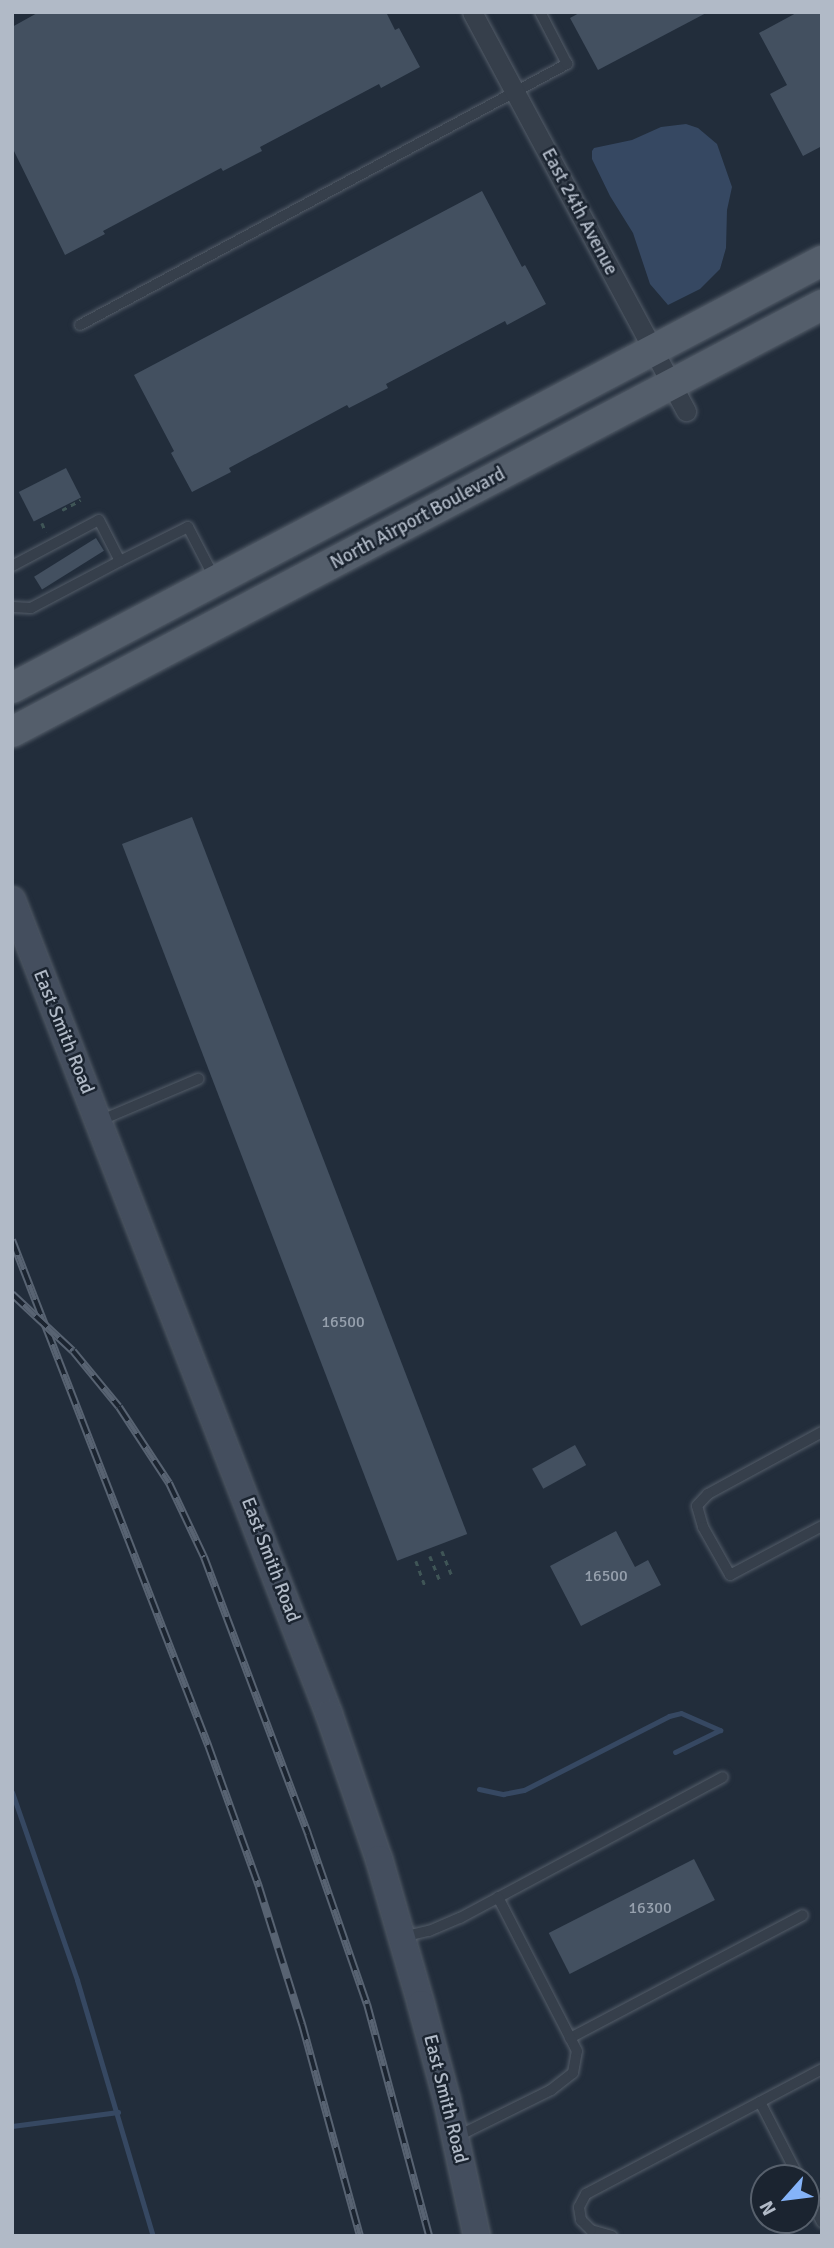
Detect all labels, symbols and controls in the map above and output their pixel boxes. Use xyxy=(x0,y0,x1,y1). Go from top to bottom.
street label: East 24th Avenue xyxy=(536,145,622,279)
street label: North Airport Boulevard xyxy=(327,463,509,575)
street label: East Smith Road xyxy=(28,967,98,1097)
house number: 16500 xyxy=(321,1312,365,1332)
street label: East Smith Road xyxy=(236,1494,304,1626)
house number: 16500 xyxy=(584,1566,628,1586)
house number: 16300 xyxy=(628,1898,672,1918)
street label: East Smith Road xyxy=(418,2032,472,2166)
north arrow xyxy=(750,2164,820,2234)
text: N xyxy=(755,2196,782,2219)

